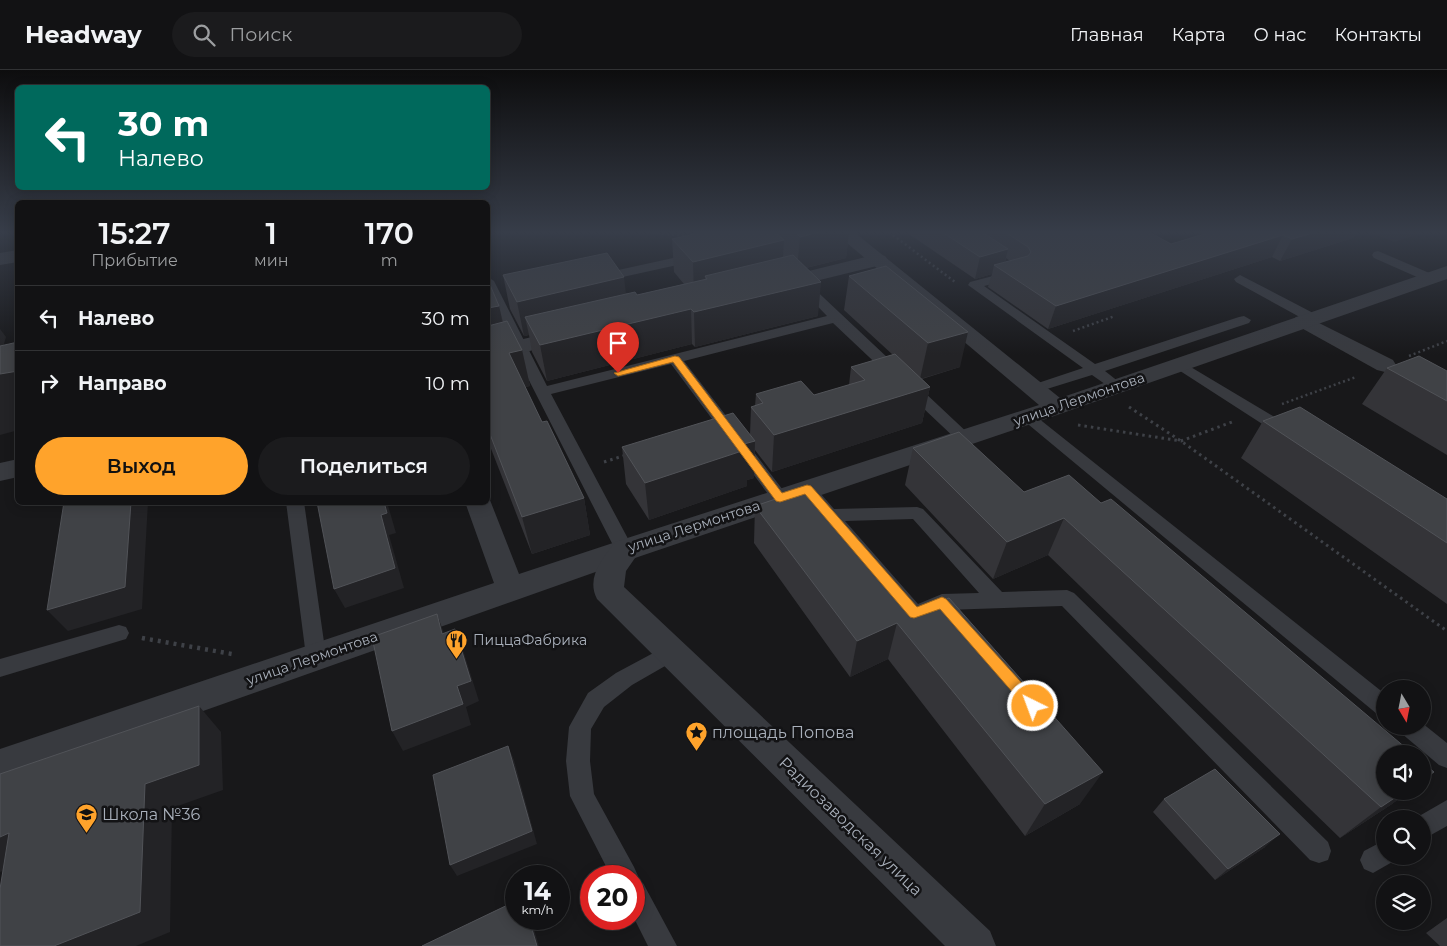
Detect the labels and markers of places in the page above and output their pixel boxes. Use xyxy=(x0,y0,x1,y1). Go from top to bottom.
pin xyxy=(597,322,639,373)
restaurant icon: ПиццаФабрика xyxy=(445,628,469,659)
place label: ПиццаФабрика xyxy=(473,631,587,649)
place icon: площадь Попова xyxy=(684,720,708,751)
place label: площадь Попова xyxy=(712,723,854,742)
school or university icon: Школа №36 xyxy=(74,802,98,833)
place label: Школа №36 xyxy=(102,805,201,824)

